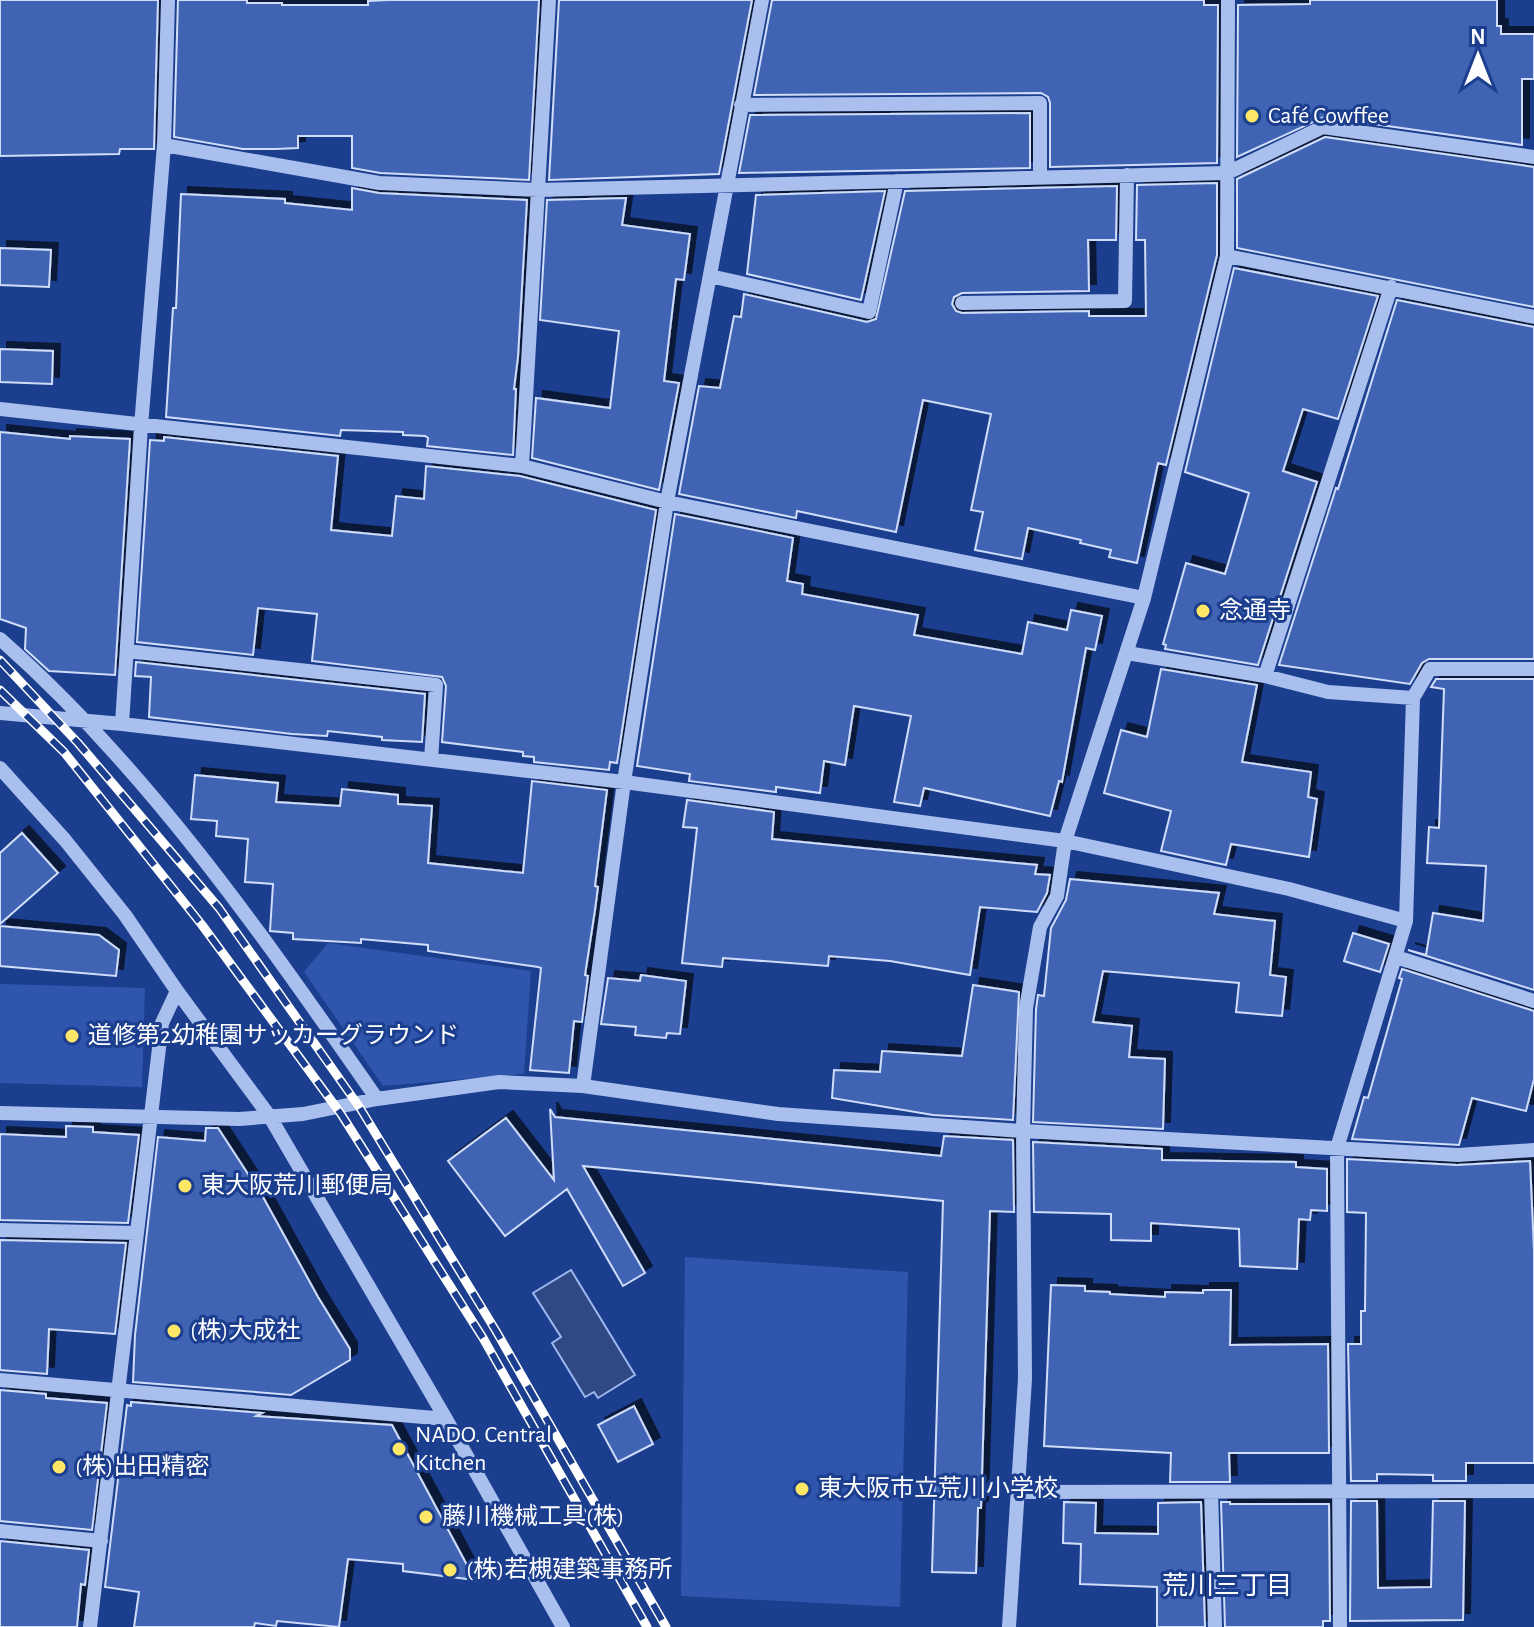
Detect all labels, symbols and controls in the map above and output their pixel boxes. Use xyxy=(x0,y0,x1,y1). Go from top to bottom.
north arrow xyxy=(1438,16,1518,96)
text: N xyxy=(1470,26,1486,48)
place label: Café Cowffee xyxy=(1268,104,1389,128)
marker: Café Cowffee xyxy=(1243,107,1261,125)
place label: 念通寺 xyxy=(1219,597,1291,623)
marker: 念通寺 xyxy=(1194,602,1212,620)
place label: 道修第2幼稚園サッカーグラウンド xyxy=(88,1022,459,1048)
marker: 道修第2幼稚園サッカーグラウンド xyxy=(63,1027,81,1045)
place label: 東大阪荒川郵便局 xyxy=(201,1172,393,1198)
marker: 東大阪荒川郵便局 xyxy=(176,1177,194,1195)
place label: (株)大成社 xyxy=(190,1317,300,1343)
marker: (株)大成社 xyxy=(165,1322,183,1340)
place label: NADO. Central Kitchen xyxy=(415,1423,552,1475)
marker: NADO. Central Kitchen xyxy=(390,1440,408,1458)
place label: (株)出田精密 xyxy=(75,1453,209,1479)
marker: (株)出田精密 xyxy=(50,1458,68,1476)
place label: 東大阪市立荒川小学校 xyxy=(818,1475,1058,1501)
marker: 東大阪市立荒川小学校 xyxy=(793,1480,811,1498)
place label: 藤川機械工具(株) xyxy=(442,1503,624,1529)
marker: 藤川機械工具(株) xyxy=(417,1508,435,1526)
place label: (株)若槻建築事務所 xyxy=(466,1556,672,1582)
marker: (株)若槻建築事務所 xyxy=(441,1561,459,1579)
district label: 荒川三丁目 xyxy=(1162,1572,1292,1599)

